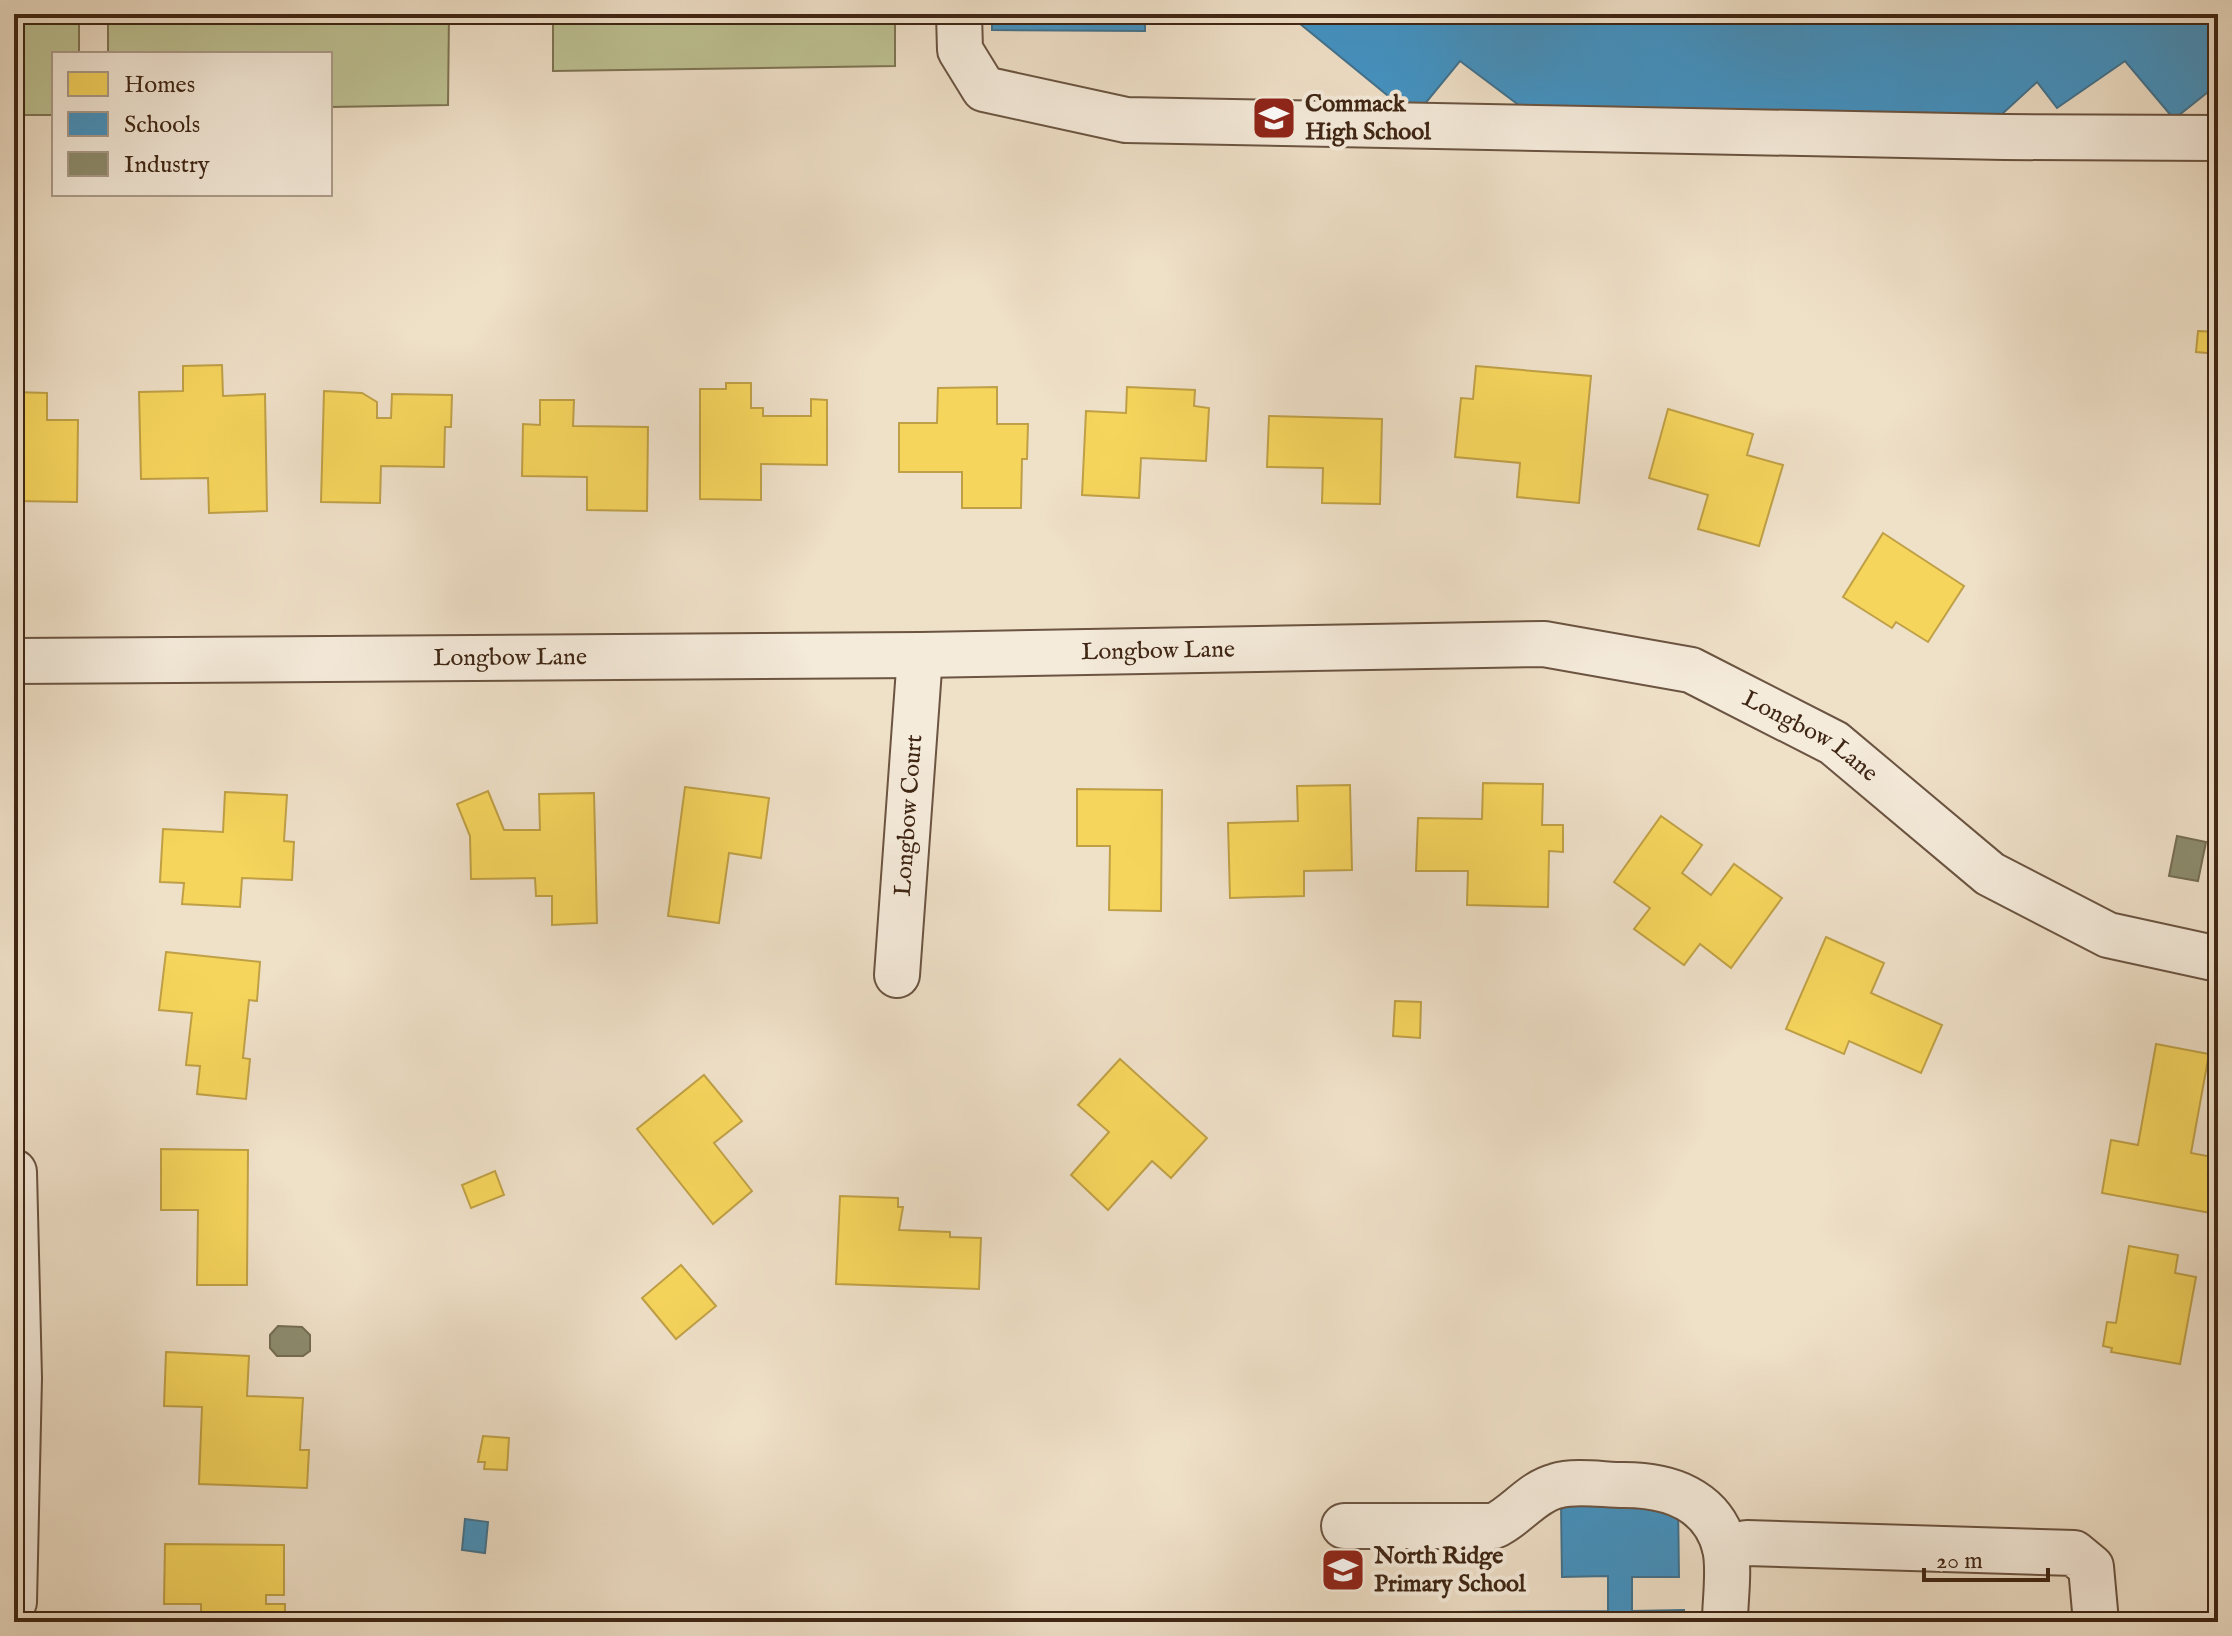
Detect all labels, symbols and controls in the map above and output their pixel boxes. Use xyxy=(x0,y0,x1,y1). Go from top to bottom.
legend xyxy=(52,52,332,196)
text: Homes xyxy=(124,70,195,101)
place label: Commack High School xyxy=(1305,89,1431,148)
school or university icon: Commack High School xyxy=(1250,94,1298,142)
text: Schools xyxy=(124,110,200,141)
text: Industry xyxy=(124,150,210,181)
street label: Longbow Lane xyxy=(1081,634,1235,668)
street label: Longbow Lane xyxy=(433,642,587,674)
street label: Longbow Lane xyxy=(1737,683,1885,789)
street label: Longbow Court xyxy=(887,733,930,897)
scale bar xyxy=(1924,1532,2048,1582)
place label: North Ridge Primary School xyxy=(1373,1541,1526,1600)
school or university icon: North Ridge Primary School xyxy=(1319,1546,1367,1594)
text: 20 m xyxy=(1936,1546,1983,1577)

